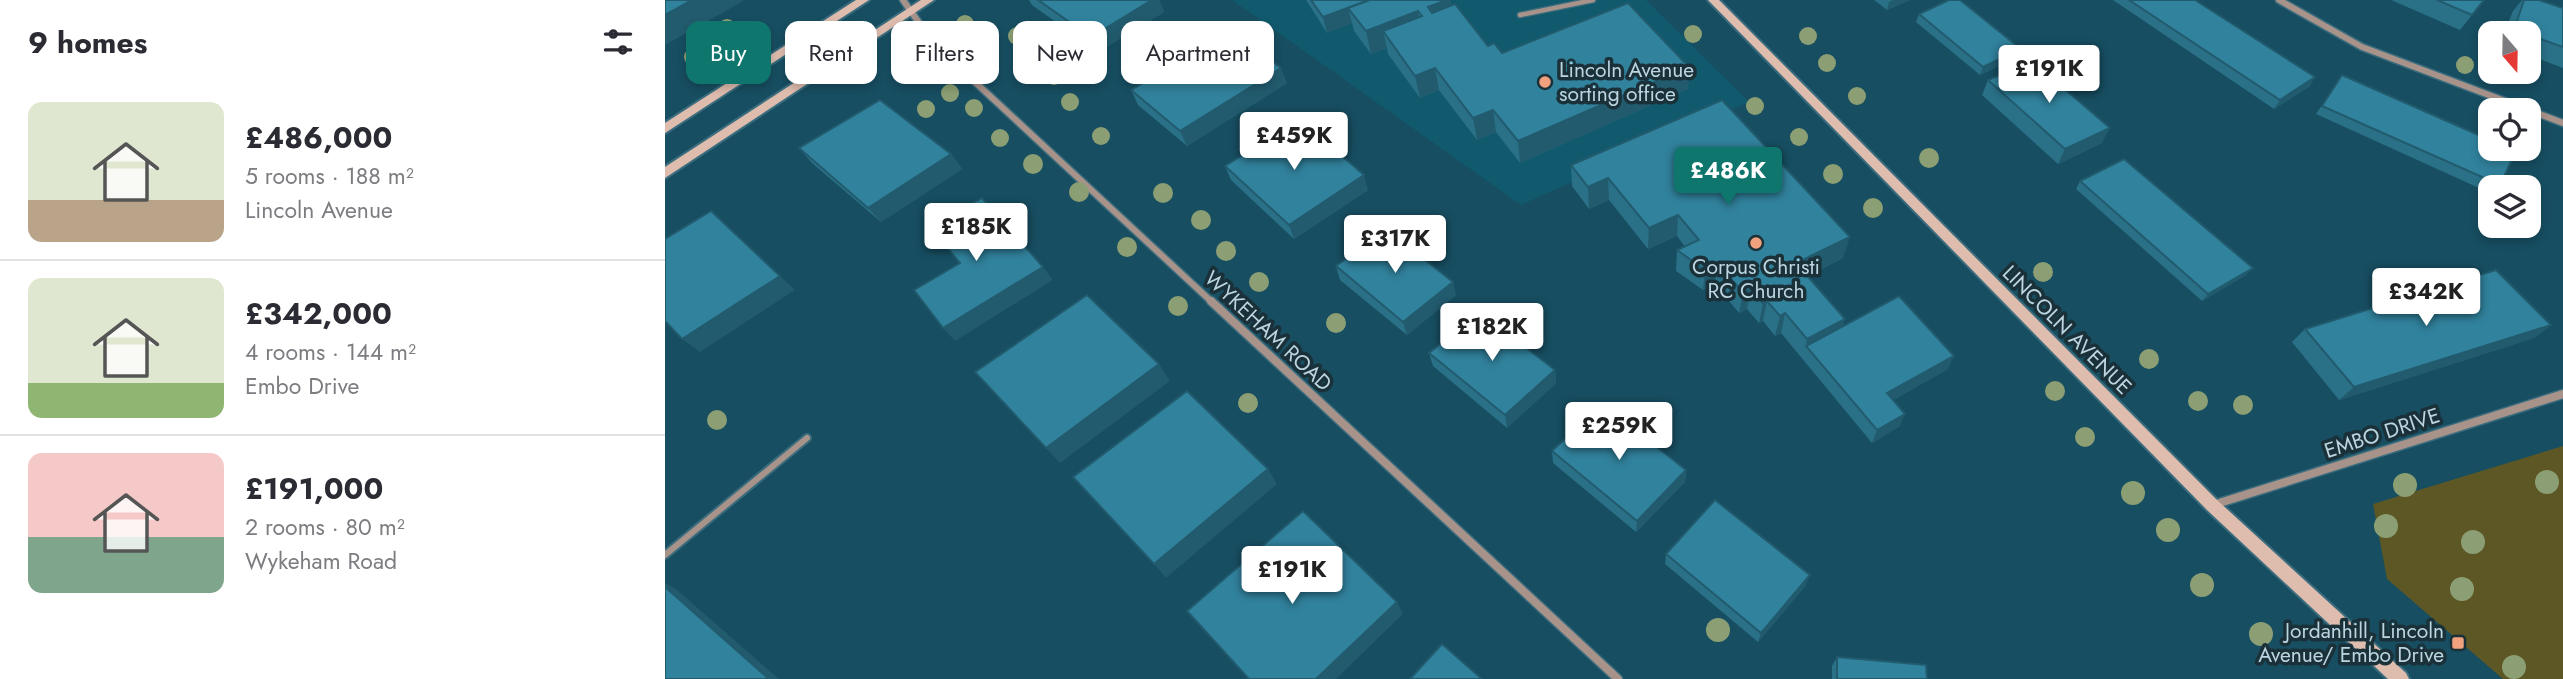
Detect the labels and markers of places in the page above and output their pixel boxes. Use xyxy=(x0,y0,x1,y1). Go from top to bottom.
pin: £191K xyxy=(2000,46,2098,105)
place label: Lincoln Avenue sorting office xyxy=(1559,55,1694,109)
marker: Lincoln Avenue sorting office xyxy=(1537,74,1553,90)
pin: £459K xyxy=(1245,113,1343,172)
pin: £486K xyxy=(1679,148,1777,207)
pin: £185K xyxy=(927,204,1025,263)
pin: £317K xyxy=(1346,216,1444,275)
marker: Corpus Christi RC Church xyxy=(1748,235,1764,251)
place label: Corpus Christi RC Church xyxy=(1692,252,1820,306)
pin: £342K xyxy=(2377,268,2475,328)
pin: £182K xyxy=(1443,304,1541,363)
pin: £259K xyxy=(1570,402,1668,462)
pin: £191K xyxy=(1243,546,1341,606)
place label: Jordanhill, Lincoln Avenue/ Embo Drive xyxy=(2258,616,2444,670)
marker: Jordanhill, Lincoln Avenue/ Embo Drive xyxy=(2450,635,2466,651)

